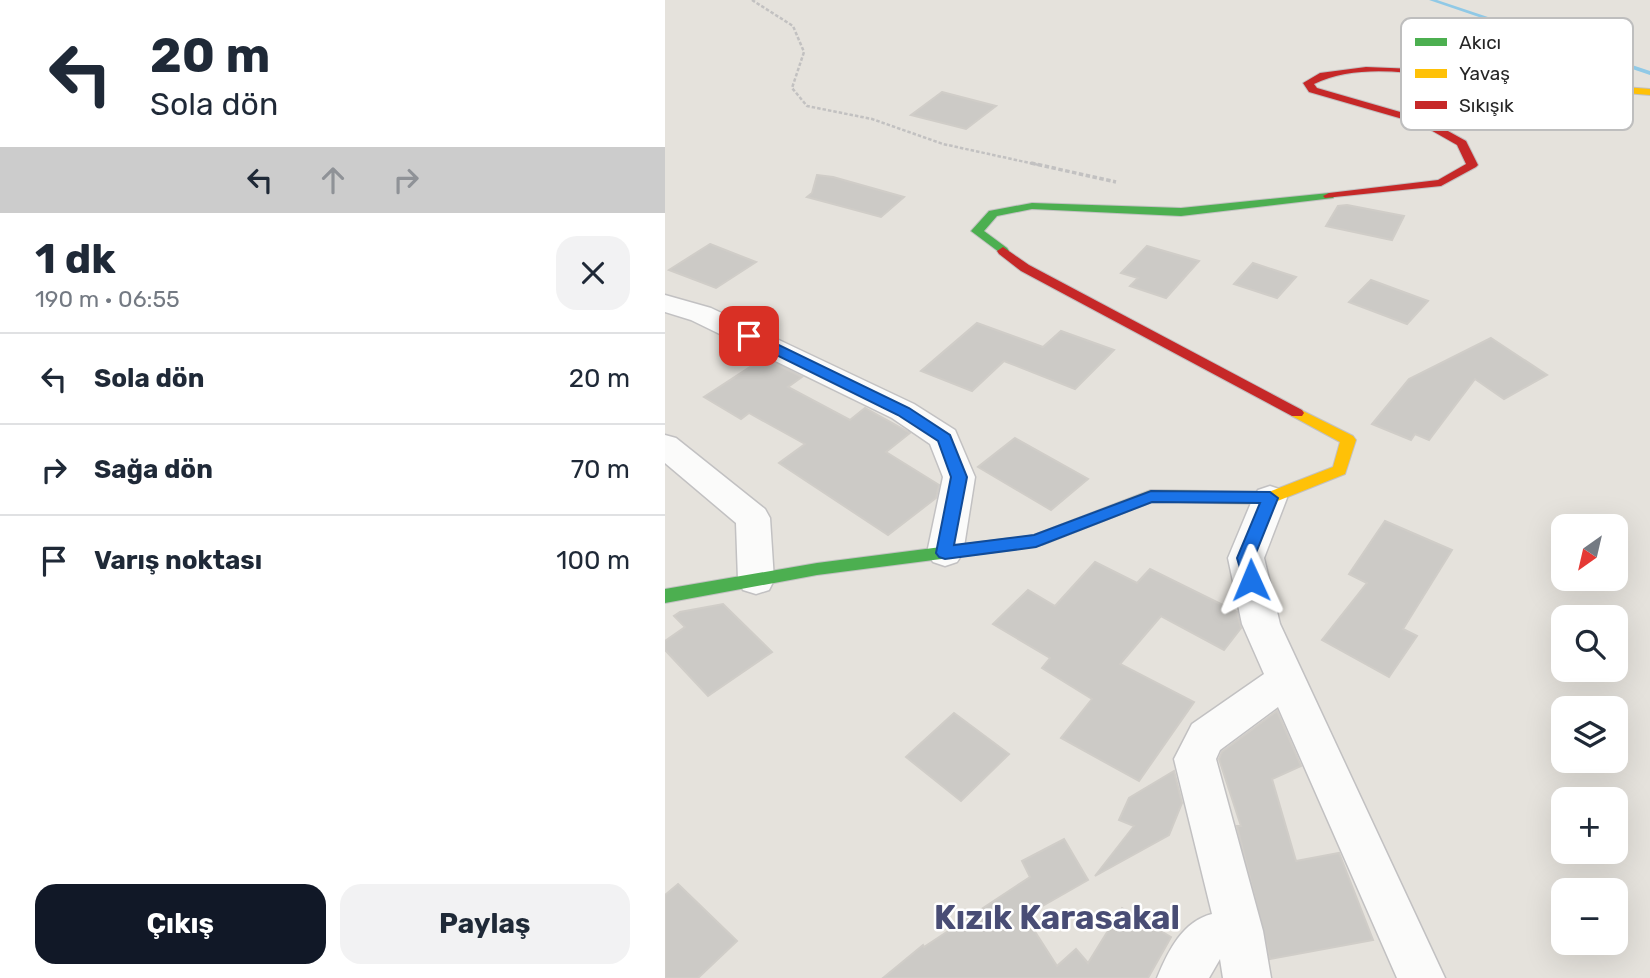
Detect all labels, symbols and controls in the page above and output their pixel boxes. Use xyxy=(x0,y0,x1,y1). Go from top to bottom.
legend xyxy=(1401,18,1633,130)
text: 20 m xyxy=(150,26,271,84)
icon: left xyxy=(35,28,126,119)
text: Akıcı xyxy=(1459,31,1501,54)
text: Yavaş xyxy=(1459,62,1510,85)
text: Sola dön xyxy=(150,85,278,123)
text: Sıkışık xyxy=(1459,94,1514,117)
icon: left xyxy=(241,161,279,199)
icon: ahead xyxy=(314,161,352,199)
icon: right xyxy=(387,161,425,199)
text: 1 dk xyxy=(35,234,116,284)
button: close xyxy=(556,236,630,310)
text: 190 m · 06:55 xyxy=(35,285,180,313)
pin xyxy=(719,306,779,366)
icon: arrive xyxy=(730,317,768,355)
icon: left xyxy=(35,360,73,398)
text: Sola dön xyxy=(94,363,204,394)
text: 20 m xyxy=(569,363,630,394)
icon: right xyxy=(35,451,73,489)
text: Sağa dön xyxy=(94,454,213,485)
text: 70 m xyxy=(571,454,630,485)
north arrow xyxy=(1551,514,1627,592)
map controls xyxy=(1551,514,1628,955)
icon: arrive xyxy=(35,542,73,580)
position arrow xyxy=(1214,543,1288,617)
text: Varış noktası xyxy=(94,545,262,576)
text: 100 m xyxy=(556,545,630,576)
button: search xyxy=(1551,605,1628,682)
button: layers xyxy=(1551,696,1628,773)
button: + xyxy=(1551,787,1628,864)
button: − xyxy=(1551,878,1628,955)
button: Çıkış xyxy=(35,884,326,964)
button: Paylaş xyxy=(340,884,630,964)
district label: Kızık Karasakal xyxy=(934,898,1180,937)

